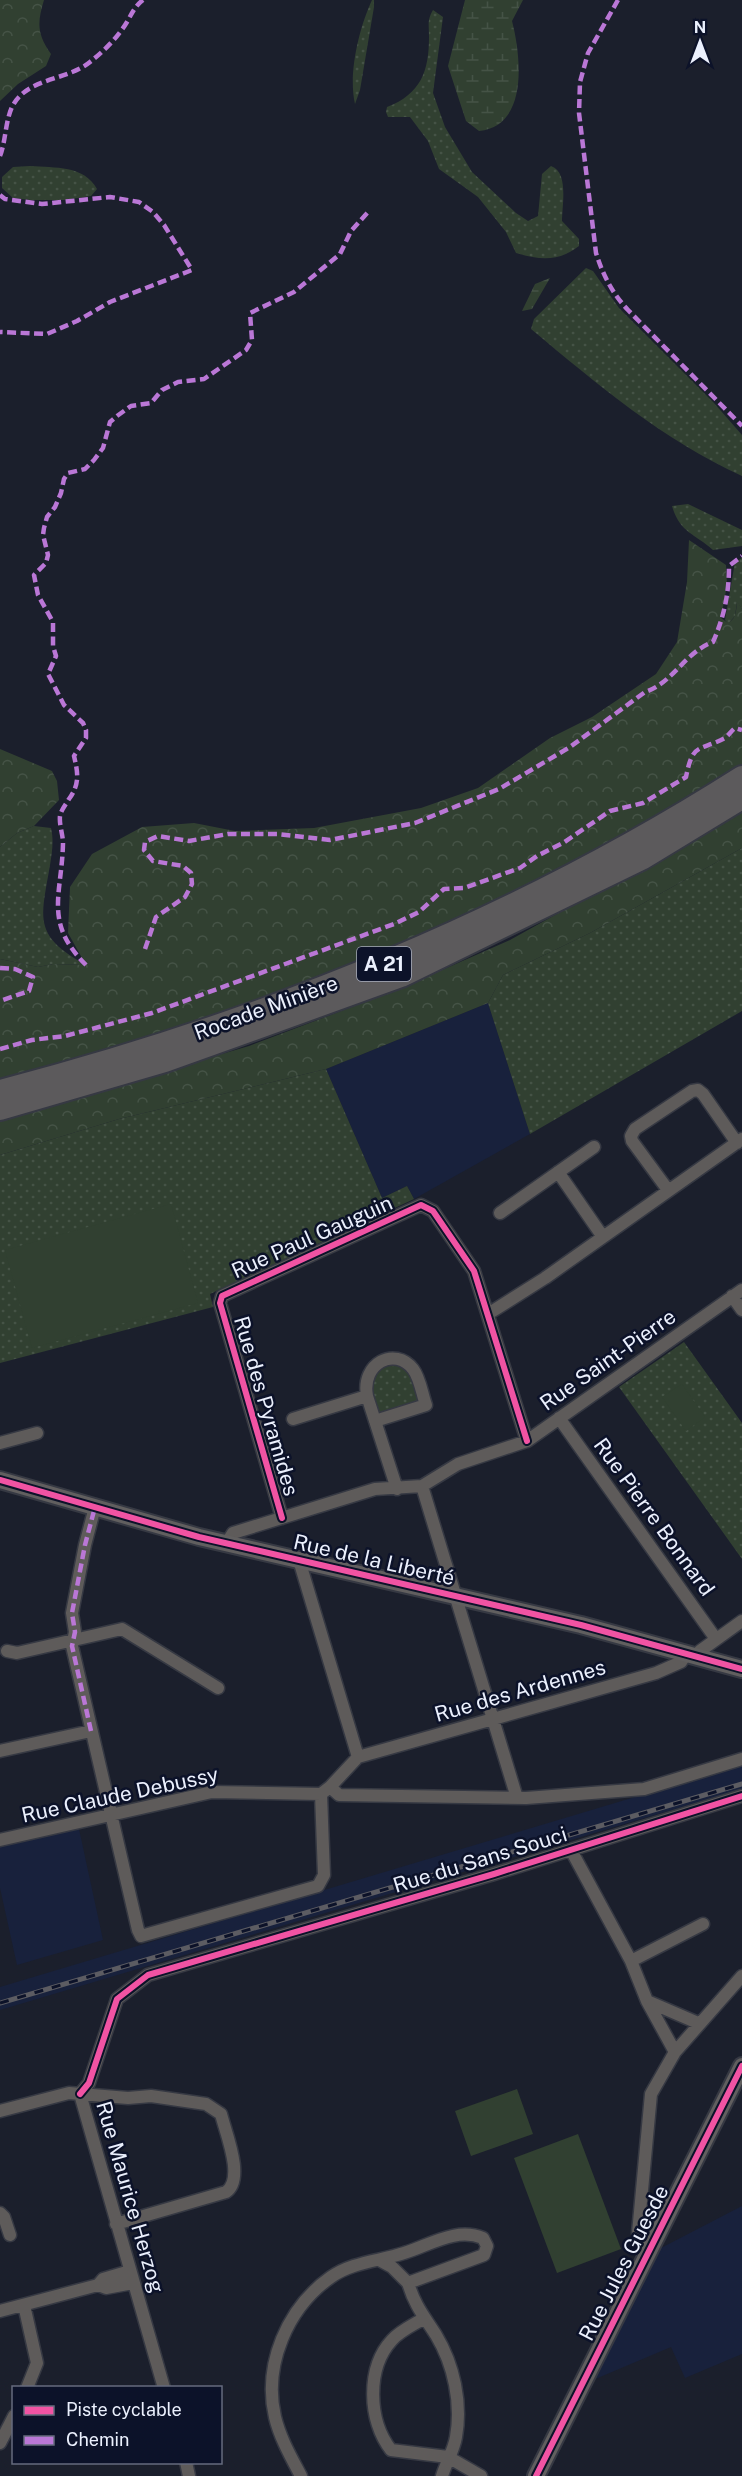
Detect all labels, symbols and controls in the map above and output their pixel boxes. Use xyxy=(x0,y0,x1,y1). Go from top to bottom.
north arrow xyxy=(670,12,730,72)
text: N xyxy=(694,18,706,37)
road number: A 21 xyxy=(357,947,411,981)
street label: Rocade Minière xyxy=(191,970,341,1045)
street label: Rue Paul Gauguin xyxy=(228,1190,396,1283)
street label: Rue Saint-Pierre xyxy=(535,1303,680,1416)
street label: Rue des Pyramides xyxy=(229,1313,304,1499)
street label: Rue Pierre Bonnard xyxy=(589,1433,720,1601)
street label: Rue de la Liberté xyxy=(291,1529,457,1590)
street label: Rue des Ardennes xyxy=(431,1654,608,1727)
street label: Rue Claude Debussy xyxy=(19,1761,221,1828)
street label: Rue du Sans Souci xyxy=(390,1821,570,1898)
street label: Rue Maurice Herzog xyxy=(91,2098,170,2296)
street label: Rue Jules Guesde xyxy=(574,2181,674,2345)
legend xyxy=(12,2386,222,2464)
text: Piste cyclable xyxy=(66,2399,182,2420)
text: Chemin xyxy=(66,2429,130,2450)

